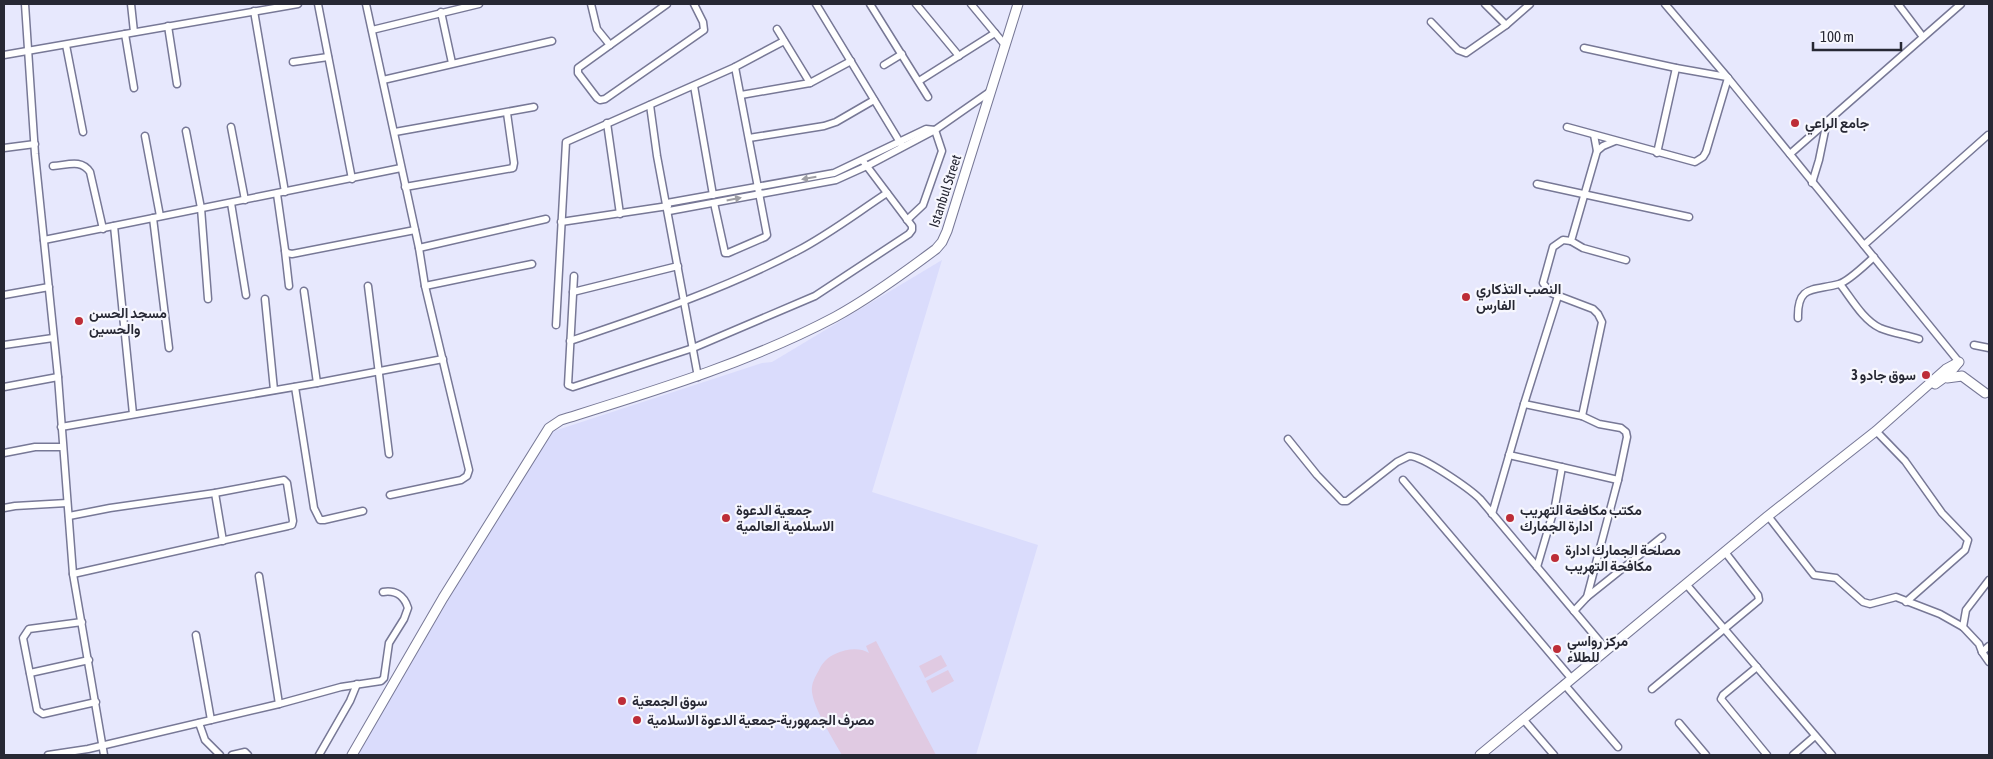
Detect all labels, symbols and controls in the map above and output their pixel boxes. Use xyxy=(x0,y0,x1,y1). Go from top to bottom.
scale bar xyxy=(1813,20,1900,52)
text: 100 m xyxy=(1820,28,1854,45)
place label: جامع الراعي xyxy=(1805,115,1870,135)
marker: جامع الراعي xyxy=(1789,117,1801,129)
street label: Istanbul Street xyxy=(926,153,964,229)
one-way arrow xyxy=(801,174,817,182)
one-way arrow xyxy=(726,195,741,203)
place label: النصب التذكاري الفارس xyxy=(1476,281,1561,314)
marker: النصب التذكاري الفارس xyxy=(1460,291,1472,303)
place label: مسجد الحسن والحسين xyxy=(89,305,167,338)
marker: مسجد الحسن والحسين xyxy=(73,315,85,327)
place label: سوق جادو 3 xyxy=(1851,367,1916,384)
marker: سوق جادو 3 xyxy=(1920,369,1932,381)
place label: جمعية الدعوة الاسلامية العالمية xyxy=(736,502,834,535)
place label: مكتب مكافحة التهريب ادارة الجمارك xyxy=(1520,502,1642,535)
marker: جمعية الدعوة الاسلامية العالمية xyxy=(720,512,732,524)
marker: مكتب مكافحة التهريب ادارة الجمارك xyxy=(1504,512,1516,524)
place label: مصلحة الجمارك ادارة مكافحة التهريب xyxy=(1565,542,1681,575)
marker: مصلحة الجمارك ادارة مكافحة التهريب xyxy=(1549,552,1561,564)
place label: مركز رواسي للطلاء xyxy=(1567,633,1628,665)
marker: مركز رواسي للطلاء xyxy=(1551,643,1563,655)
place label: سوق الجمعية xyxy=(632,693,707,710)
marker: سوق الجمعية xyxy=(616,695,628,707)
place label: مصرف الجمهورية-جمعية الدعوة الاسلامية xyxy=(647,712,875,729)
marker: مصرف الجمهورية-جمعية الدعوة الاسلامية xyxy=(631,714,643,726)

